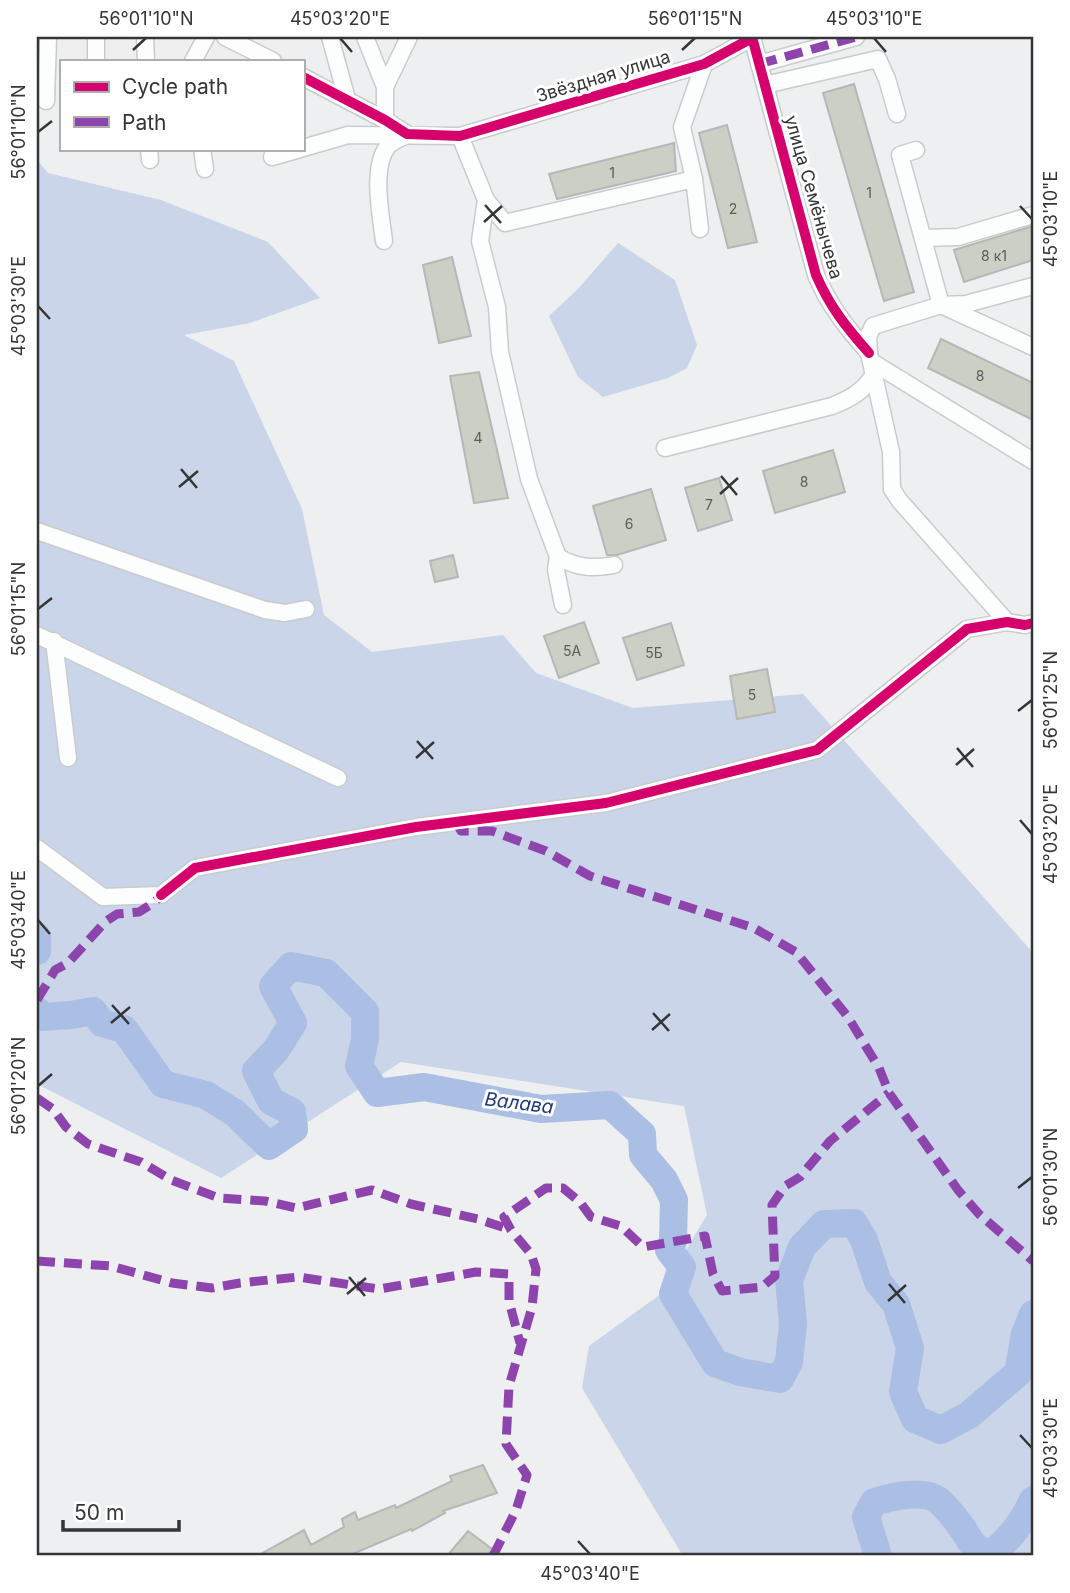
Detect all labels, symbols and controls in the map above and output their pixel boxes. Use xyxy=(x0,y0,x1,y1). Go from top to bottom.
text: 56°01'10"N xyxy=(98,8,194,29)
text: 45°03'20"E xyxy=(290,8,390,29)
text: 56°01'15"N xyxy=(648,8,742,29)
text: 45°03'10"E xyxy=(826,8,922,29)
street label: Звёздная улица xyxy=(534,46,672,106)
legend xyxy=(60,60,304,150)
text: Cycle path xyxy=(122,74,228,99)
text: 56°01'10"N xyxy=(8,84,29,180)
text: Path xyxy=(122,110,167,135)
street label: улица Семёнычева xyxy=(781,113,847,281)
house number: 1 xyxy=(609,164,615,181)
text: 45°03'10"E xyxy=(1040,171,1061,267)
house number: 1 xyxy=(866,184,872,201)
house number: 2 xyxy=(729,200,737,217)
house number: 8 к1 xyxy=(981,247,1007,264)
text: 45°03'30"E xyxy=(8,256,29,356)
house number: 8 xyxy=(976,367,984,384)
house number: 4 xyxy=(473,429,483,446)
house number: 8 xyxy=(800,473,808,490)
house number: 7 xyxy=(705,496,713,513)
house number: 6 xyxy=(625,515,633,532)
text: 56°01'15"N xyxy=(8,562,29,656)
house number: 5А xyxy=(563,642,581,659)
house number: 5Б xyxy=(645,644,663,661)
text: 56°01'25"N xyxy=(1040,651,1061,749)
house number: 5 xyxy=(748,686,756,703)
text: 45°03'20"E xyxy=(1040,784,1061,884)
text: 45°03'40"E xyxy=(8,870,29,970)
text: 56°01'20"N xyxy=(8,1037,29,1135)
water label: Валава xyxy=(483,1087,555,1119)
text: 56°01'30"N xyxy=(1040,1128,1061,1226)
text: 45°03'30"E xyxy=(1040,1398,1061,1498)
scale bar xyxy=(63,1488,178,1532)
text: 50 m xyxy=(74,1500,124,1525)
text: 45°03'40"E xyxy=(540,1563,640,1584)

